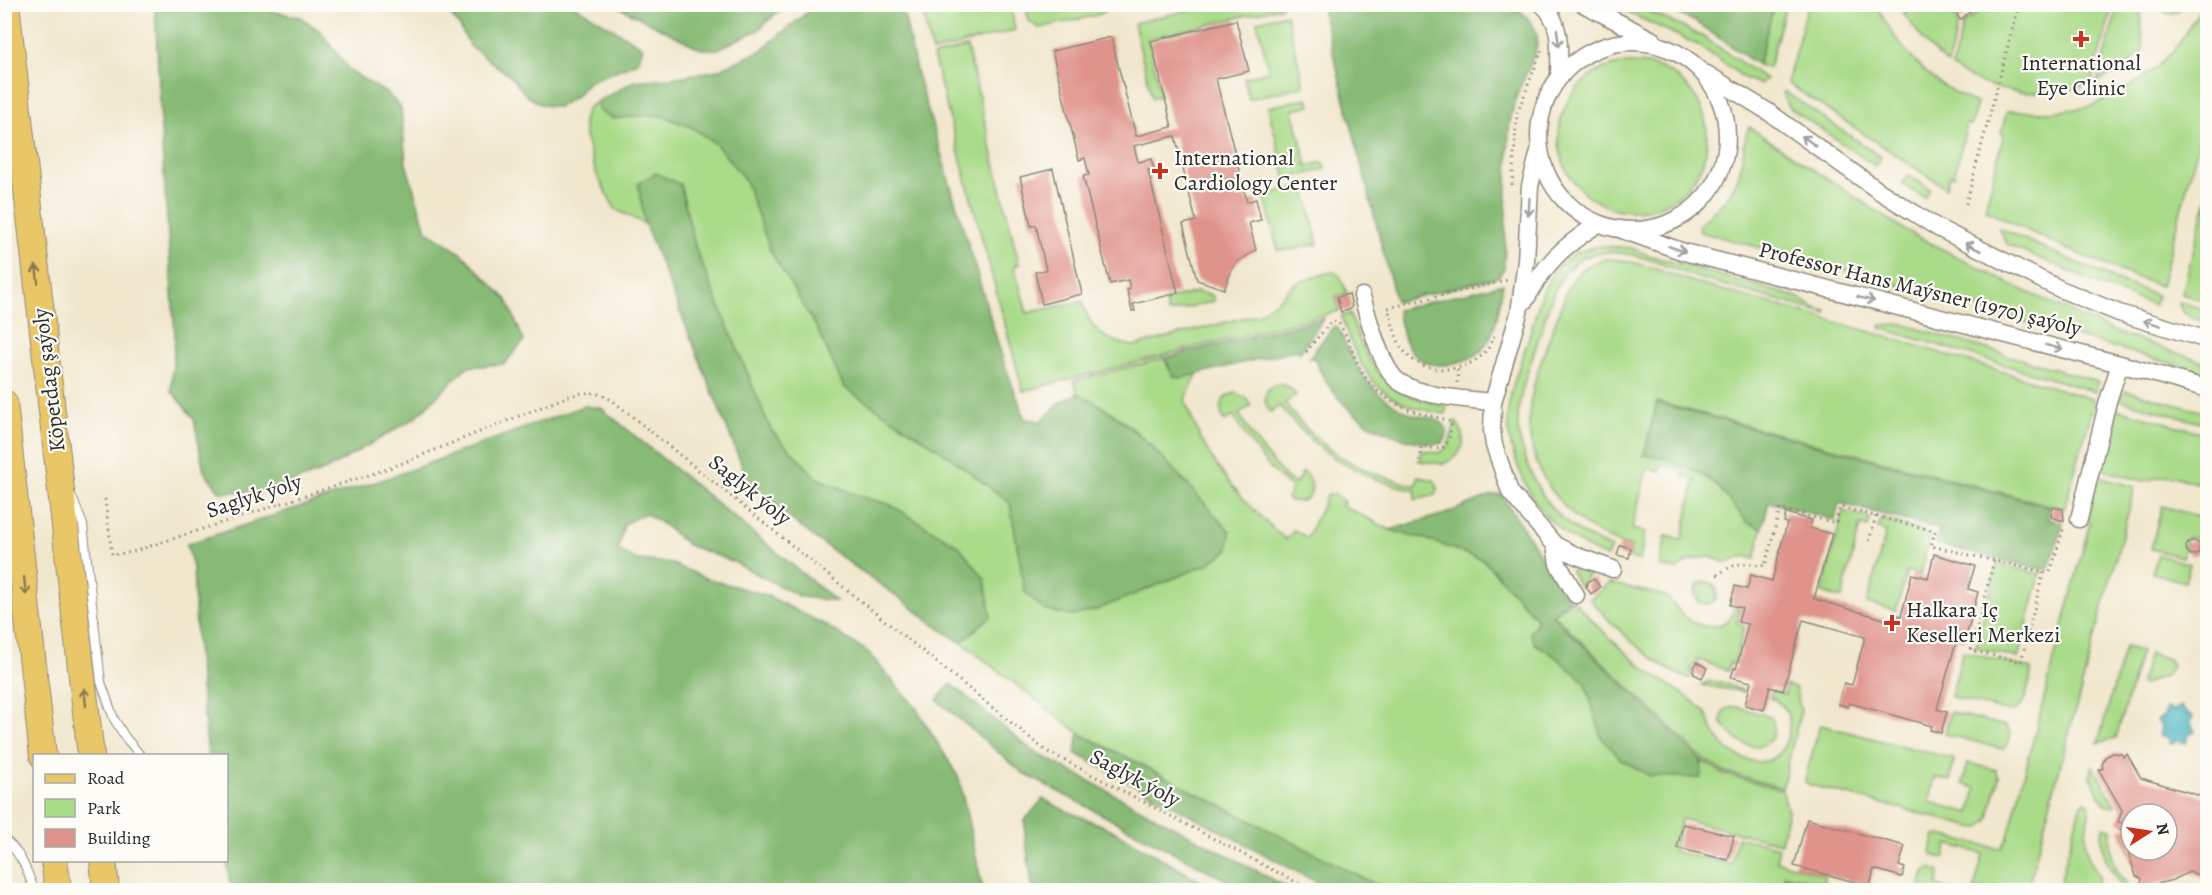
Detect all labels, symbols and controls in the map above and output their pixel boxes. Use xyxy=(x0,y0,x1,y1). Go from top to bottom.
one-way arrow xyxy=(1552,28,1563,48)
marker: International Eye Clinic xyxy=(2072,30,2090,48)
place label: International Eye Clinic xyxy=(2021,48,2141,103)
one-way arrow xyxy=(1801,135,1817,147)
place label: International Cardiology Center xyxy=(1174,143,1338,198)
marker: International Cardiology Center xyxy=(1151,162,1169,180)
one-way arrow xyxy=(1524,197,1535,217)
street label: Professor Hans Maýsner (1970) şaýoly xyxy=(1755,234,2085,344)
one-way arrow xyxy=(1964,240,1982,252)
one-way arrow xyxy=(1667,245,1686,256)
one-way arrow xyxy=(31,265,42,284)
one-way arrow xyxy=(1856,293,1875,305)
street label: Köpetdag şaýoly xyxy=(25,306,73,454)
one-way arrow xyxy=(2143,317,2162,328)
one-way arrow xyxy=(2045,342,2064,354)
street label: Saglyk ýoly xyxy=(702,447,798,533)
street label: Saglyk ýoly xyxy=(202,466,306,525)
one-way arrow xyxy=(19,576,30,595)
place label: Halkara Iç Keselleri Merkezi xyxy=(1906,595,2060,650)
marker: Halkara Iç Keselleri Merkezi xyxy=(1883,614,1901,632)
one-way arrow xyxy=(79,688,90,708)
street label: Saglyk ýoly xyxy=(1084,742,1186,814)
legend xyxy=(33,754,228,862)
text: Road xyxy=(87,766,125,790)
text: Park xyxy=(87,796,121,820)
north arrow xyxy=(2119,802,2179,862)
text: N xyxy=(2151,821,2175,837)
text: Building xyxy=(87,826,151,850)

